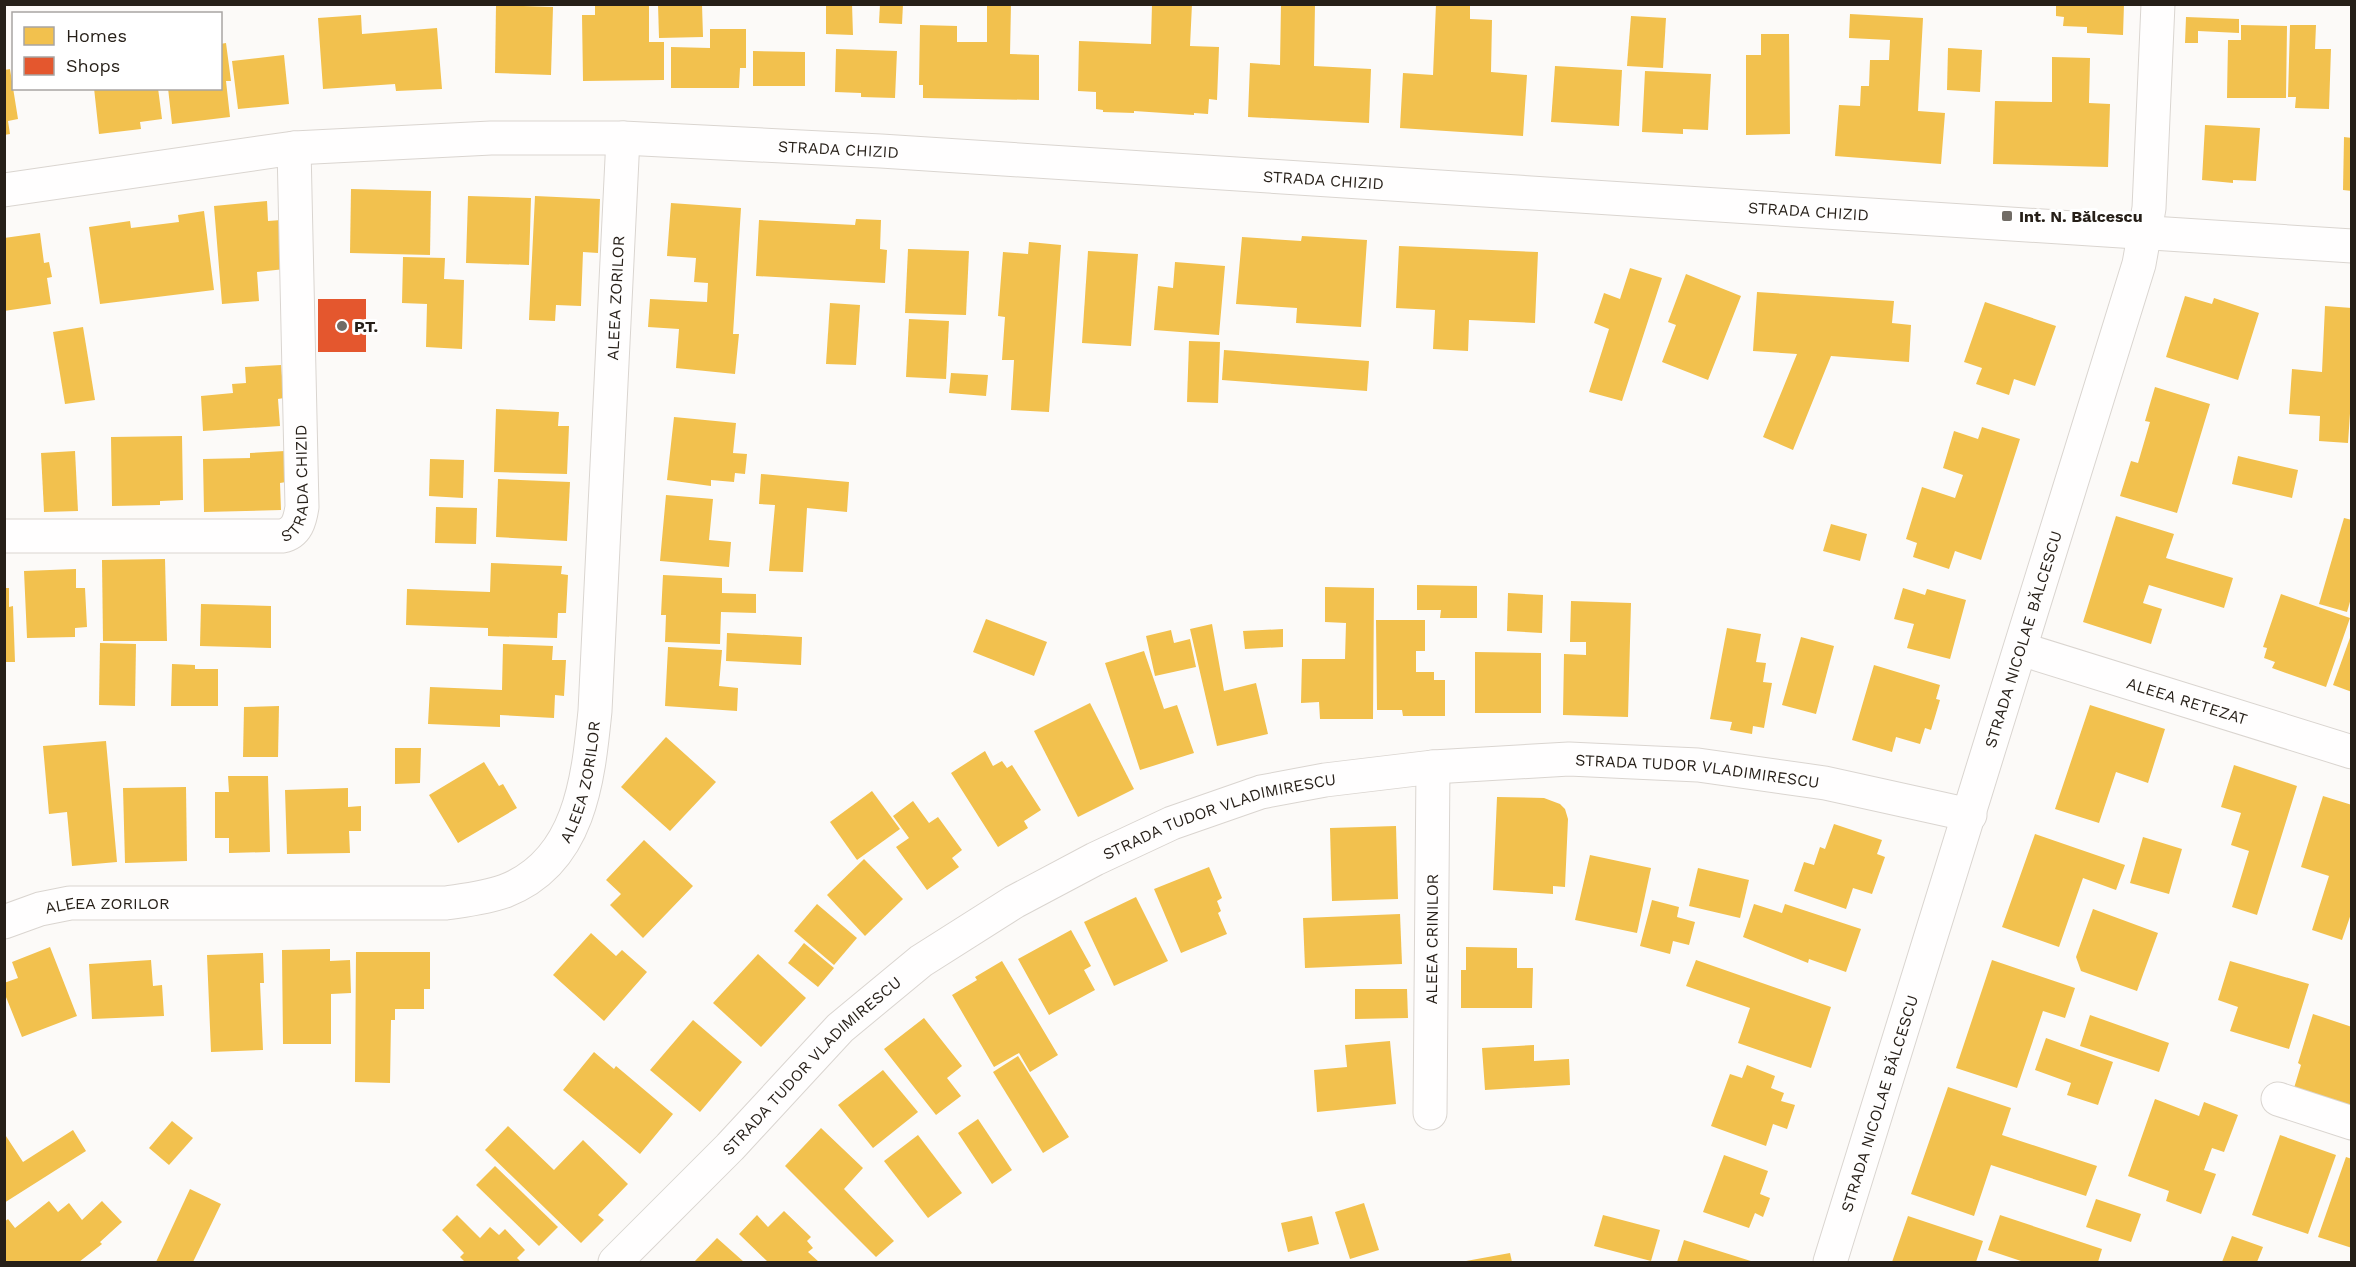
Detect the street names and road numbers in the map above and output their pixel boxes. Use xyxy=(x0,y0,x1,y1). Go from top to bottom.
street label: STRADA CHIZID xyxy=(777,136,900,162)
street label: STRADA CHIZID xyxy=(1262,166,1385,193)
street label: STRADA CHIZID xyxy=(1747,198,1870,224)
street label: ALEEA ZORILOR xyxy=(603,235,628,361)
street label: STRADA CHIZID xyxy=(278,424,312,545)
street label: STRADA NICOLAE BĂLCESCU xyxy=(1980,528,2065,750)
street label: ALEEA RETEZAT xyxy=(2124,673,2250,729)
street label: ALEEA ZORILOR xyxy=(555,720,603,846)
street label: STRADA TUDOR VLADIMIRESCU xyxy=(1575,750,1821,792)
street label: STRADA TUDOR VLADIMIRESCU xyxy=(1100,769,1337,864)
street label: ALEEA CRINILOR xyxy=(1421,874,1442,1004)
street label: ALEEA ZORILOR xyxy=(43,893,170,917)
street label: STRADA TUDOR VLADIMIRESCU xyxy=(718,972,905,1159)
street label: STRADA NICOLAE BĂLCESCU xyxy=(1837,993,1922,1214)

